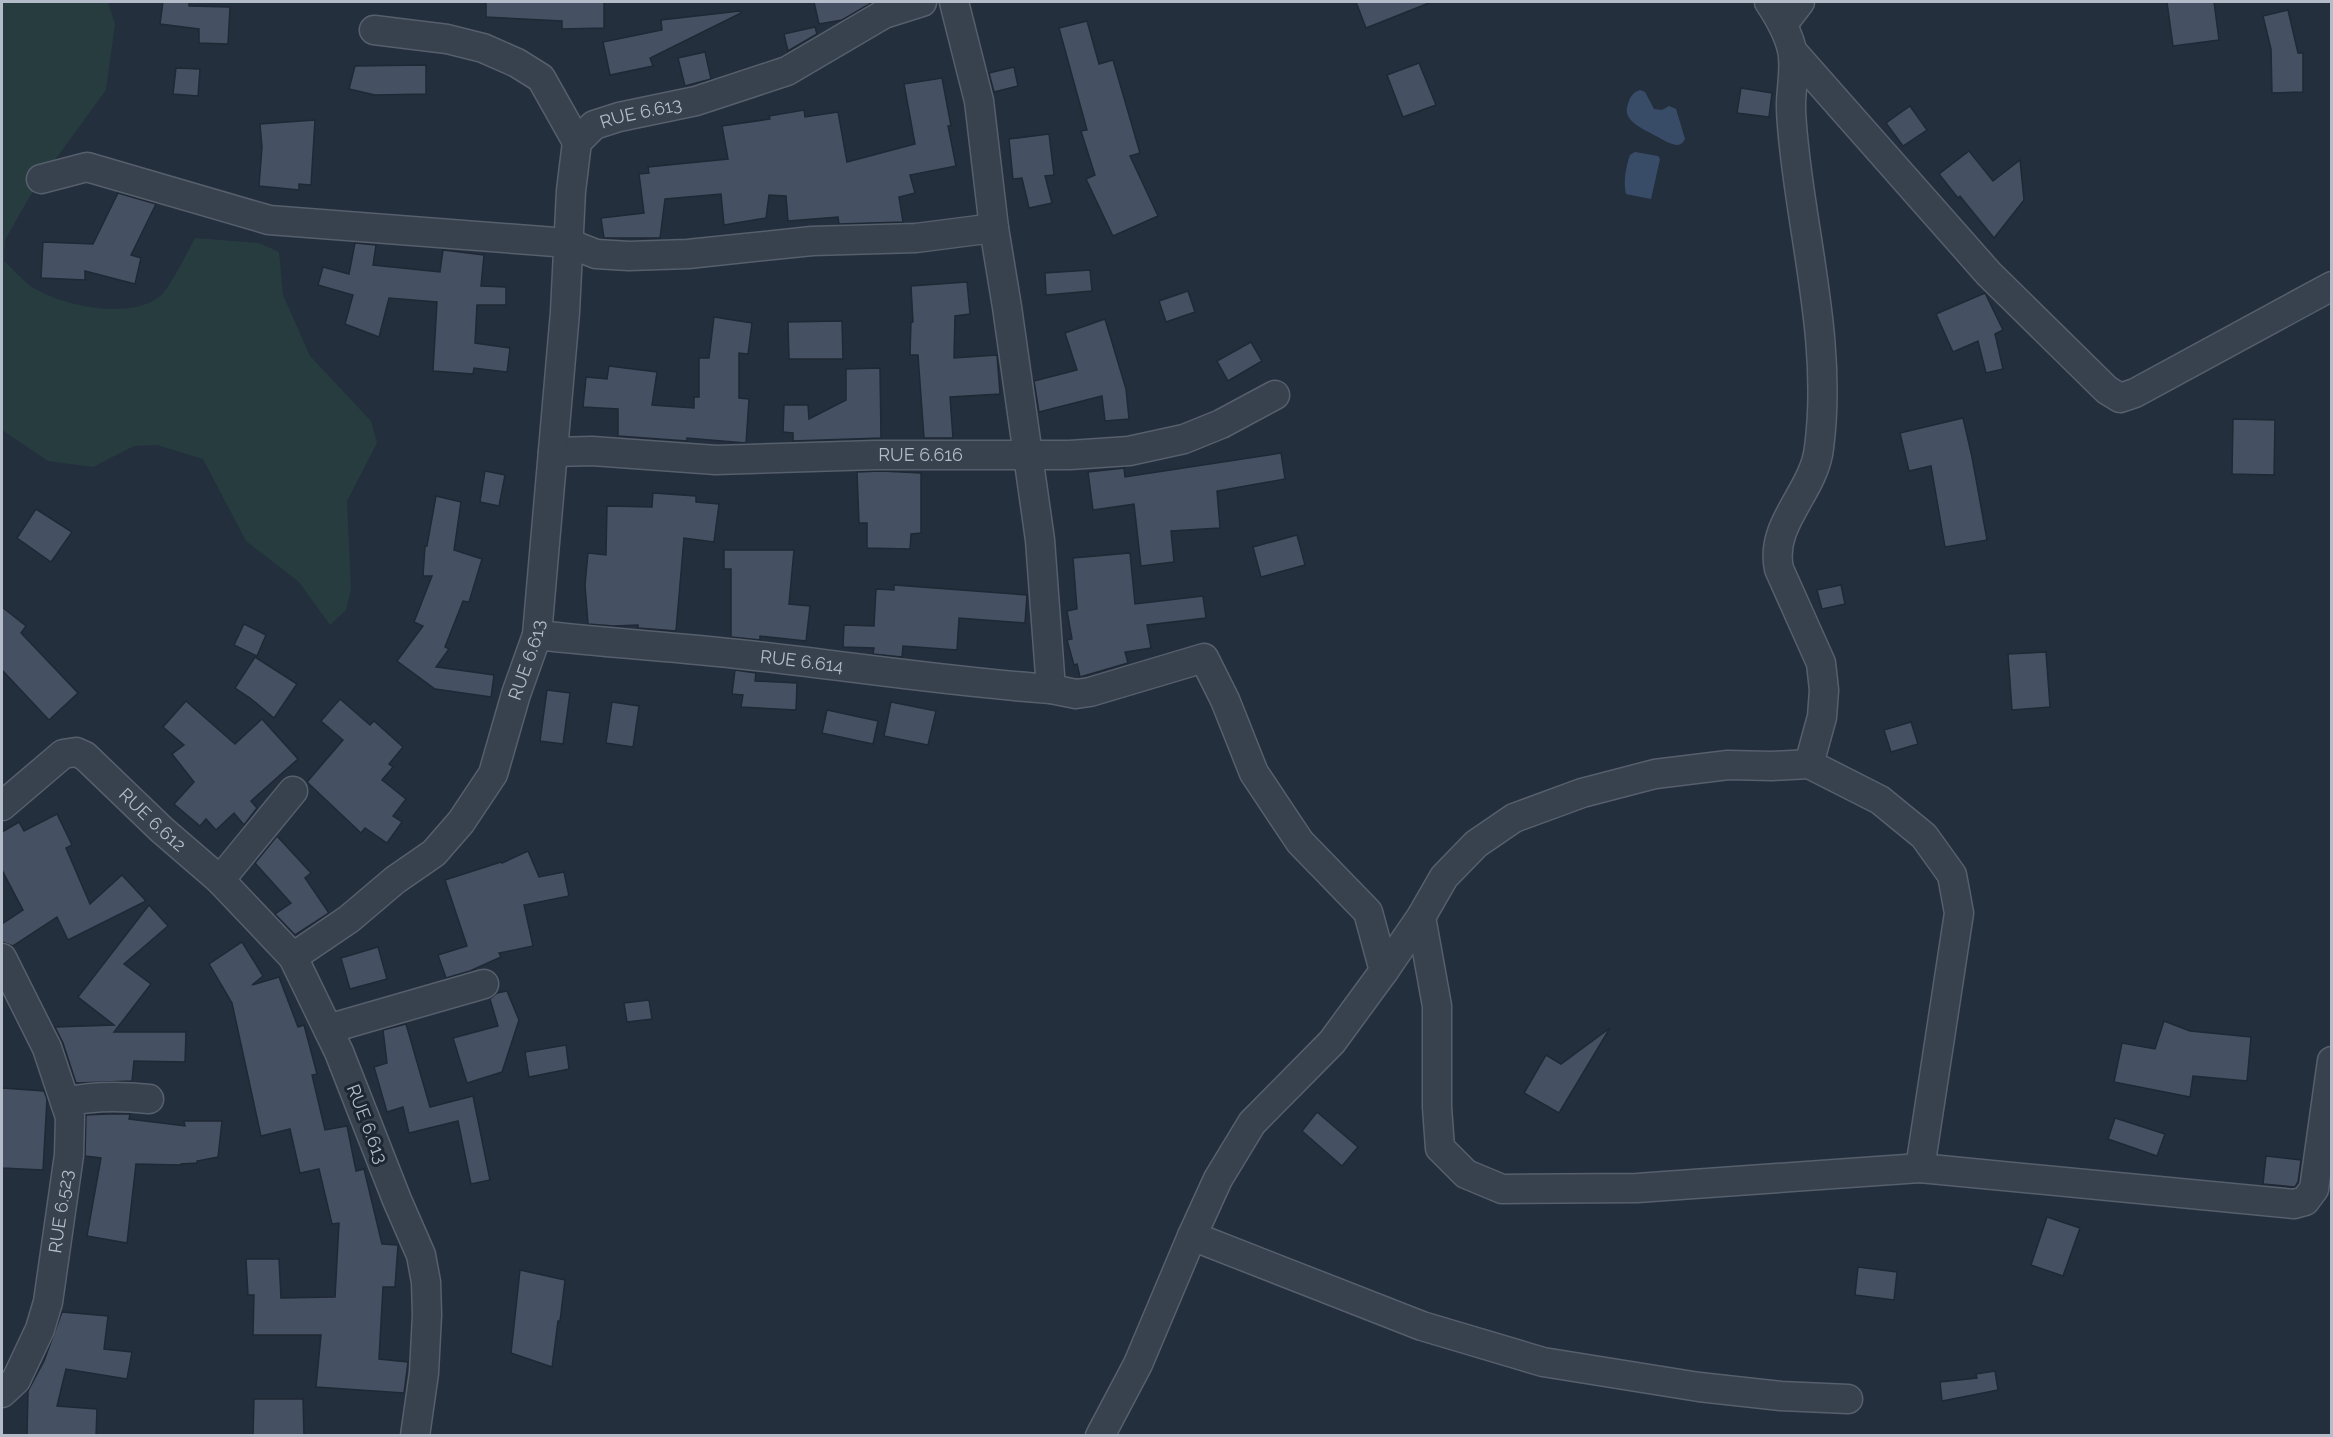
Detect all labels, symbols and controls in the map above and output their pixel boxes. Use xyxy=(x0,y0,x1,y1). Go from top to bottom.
street label: RUE 6.613 xyxy=(597,93,684,132)
street label: RUE 6.616 xyxy=(878,444,963,465)
street label: RUE 6.613 xyxy=(504,619,548,703)
street label: RUE 6.614 xyxy=(759,646,845,676)
street label: RUE 6.612 xyxy=(115,784,190,856)
street label: RUE 6.613 xyxy=(343,1081,392,1166)
street label: RUE 6.523 xyxy=(44,1168,77,1255)

